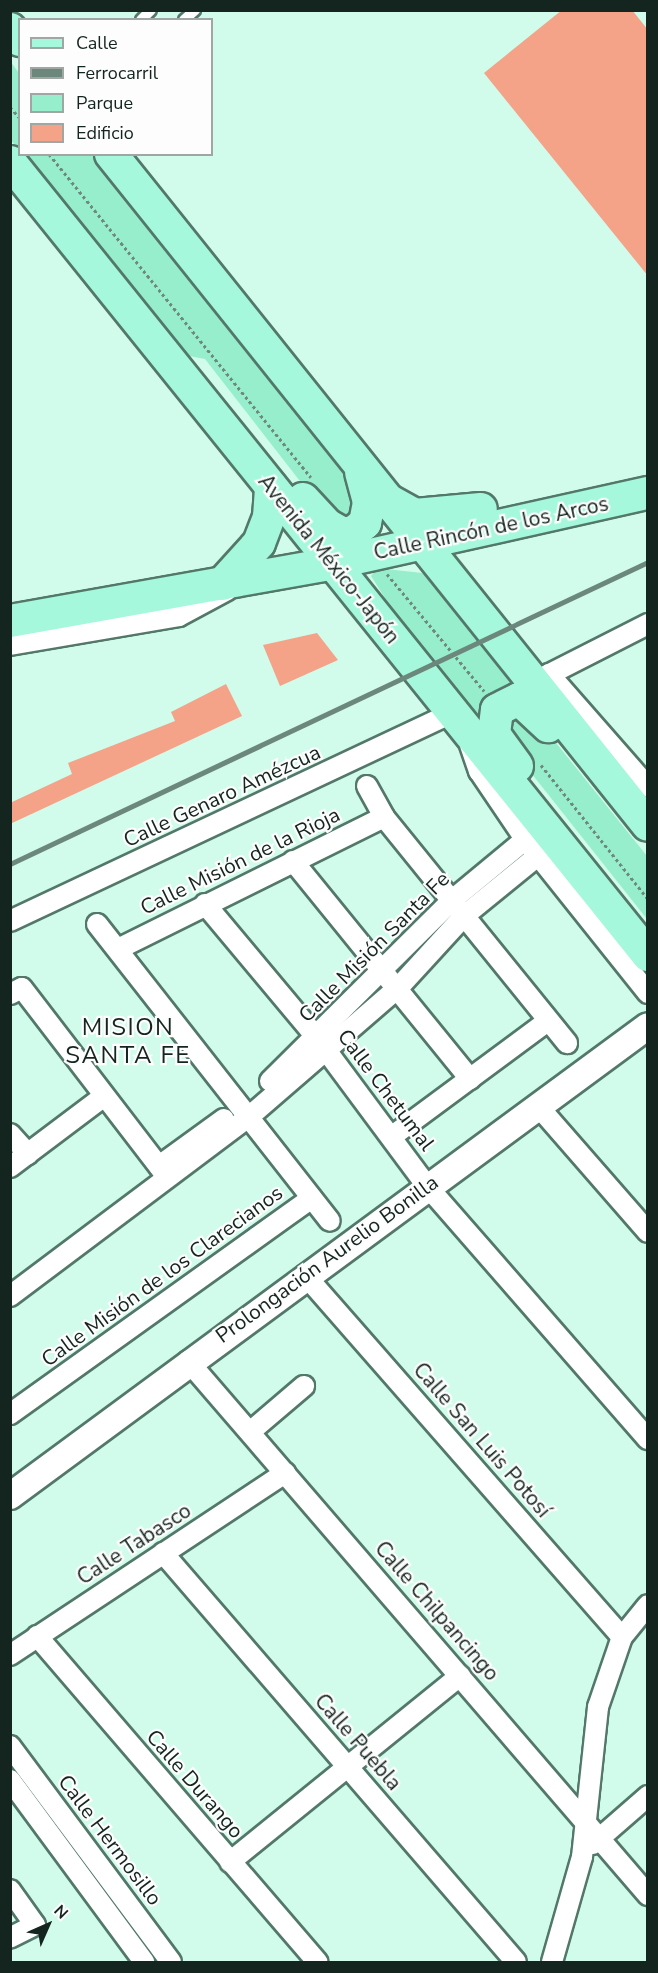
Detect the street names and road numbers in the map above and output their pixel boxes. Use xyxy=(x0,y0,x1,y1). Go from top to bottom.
street label: Avenida México-Japón xyxy=(253,469,405,649)
street label: Calle Rincón de los Arcos xyxy=(371,491,611,565)
street label: Calle Genaro Amézcua xyxy=(120,739,324,853)
street label: Calle Misión de la Rioja xyxy=(136,802,344,920)
street label: Calle Misión Santa Fe xyxy=(293,866,455,1028)
street label: Calle Chetumal xyxy=(332,1024,440,1156)
street label: Prolongación Aurelio Bonilla xyxy=(211,1170,443,1348)
street label: Calle Misión de los Clarecianos xyxy=(36,1180,288,1372)
street label: Calle San Luis Potosí xyxy=(408,1357,556,1523)
street label: Calle Tabasco xyxy=(72,1498,196,1590)
street label: Calle Chilpancingo xyxy=(370,1536,504,1686)
street label: Calle Puebla xyxy=(309,1689,407,1795)
street label: Calle Durango xyxy=(141,1725,249,1843)
street label: Calle Hermosillo xyxy=(53,1770,167,1910)

